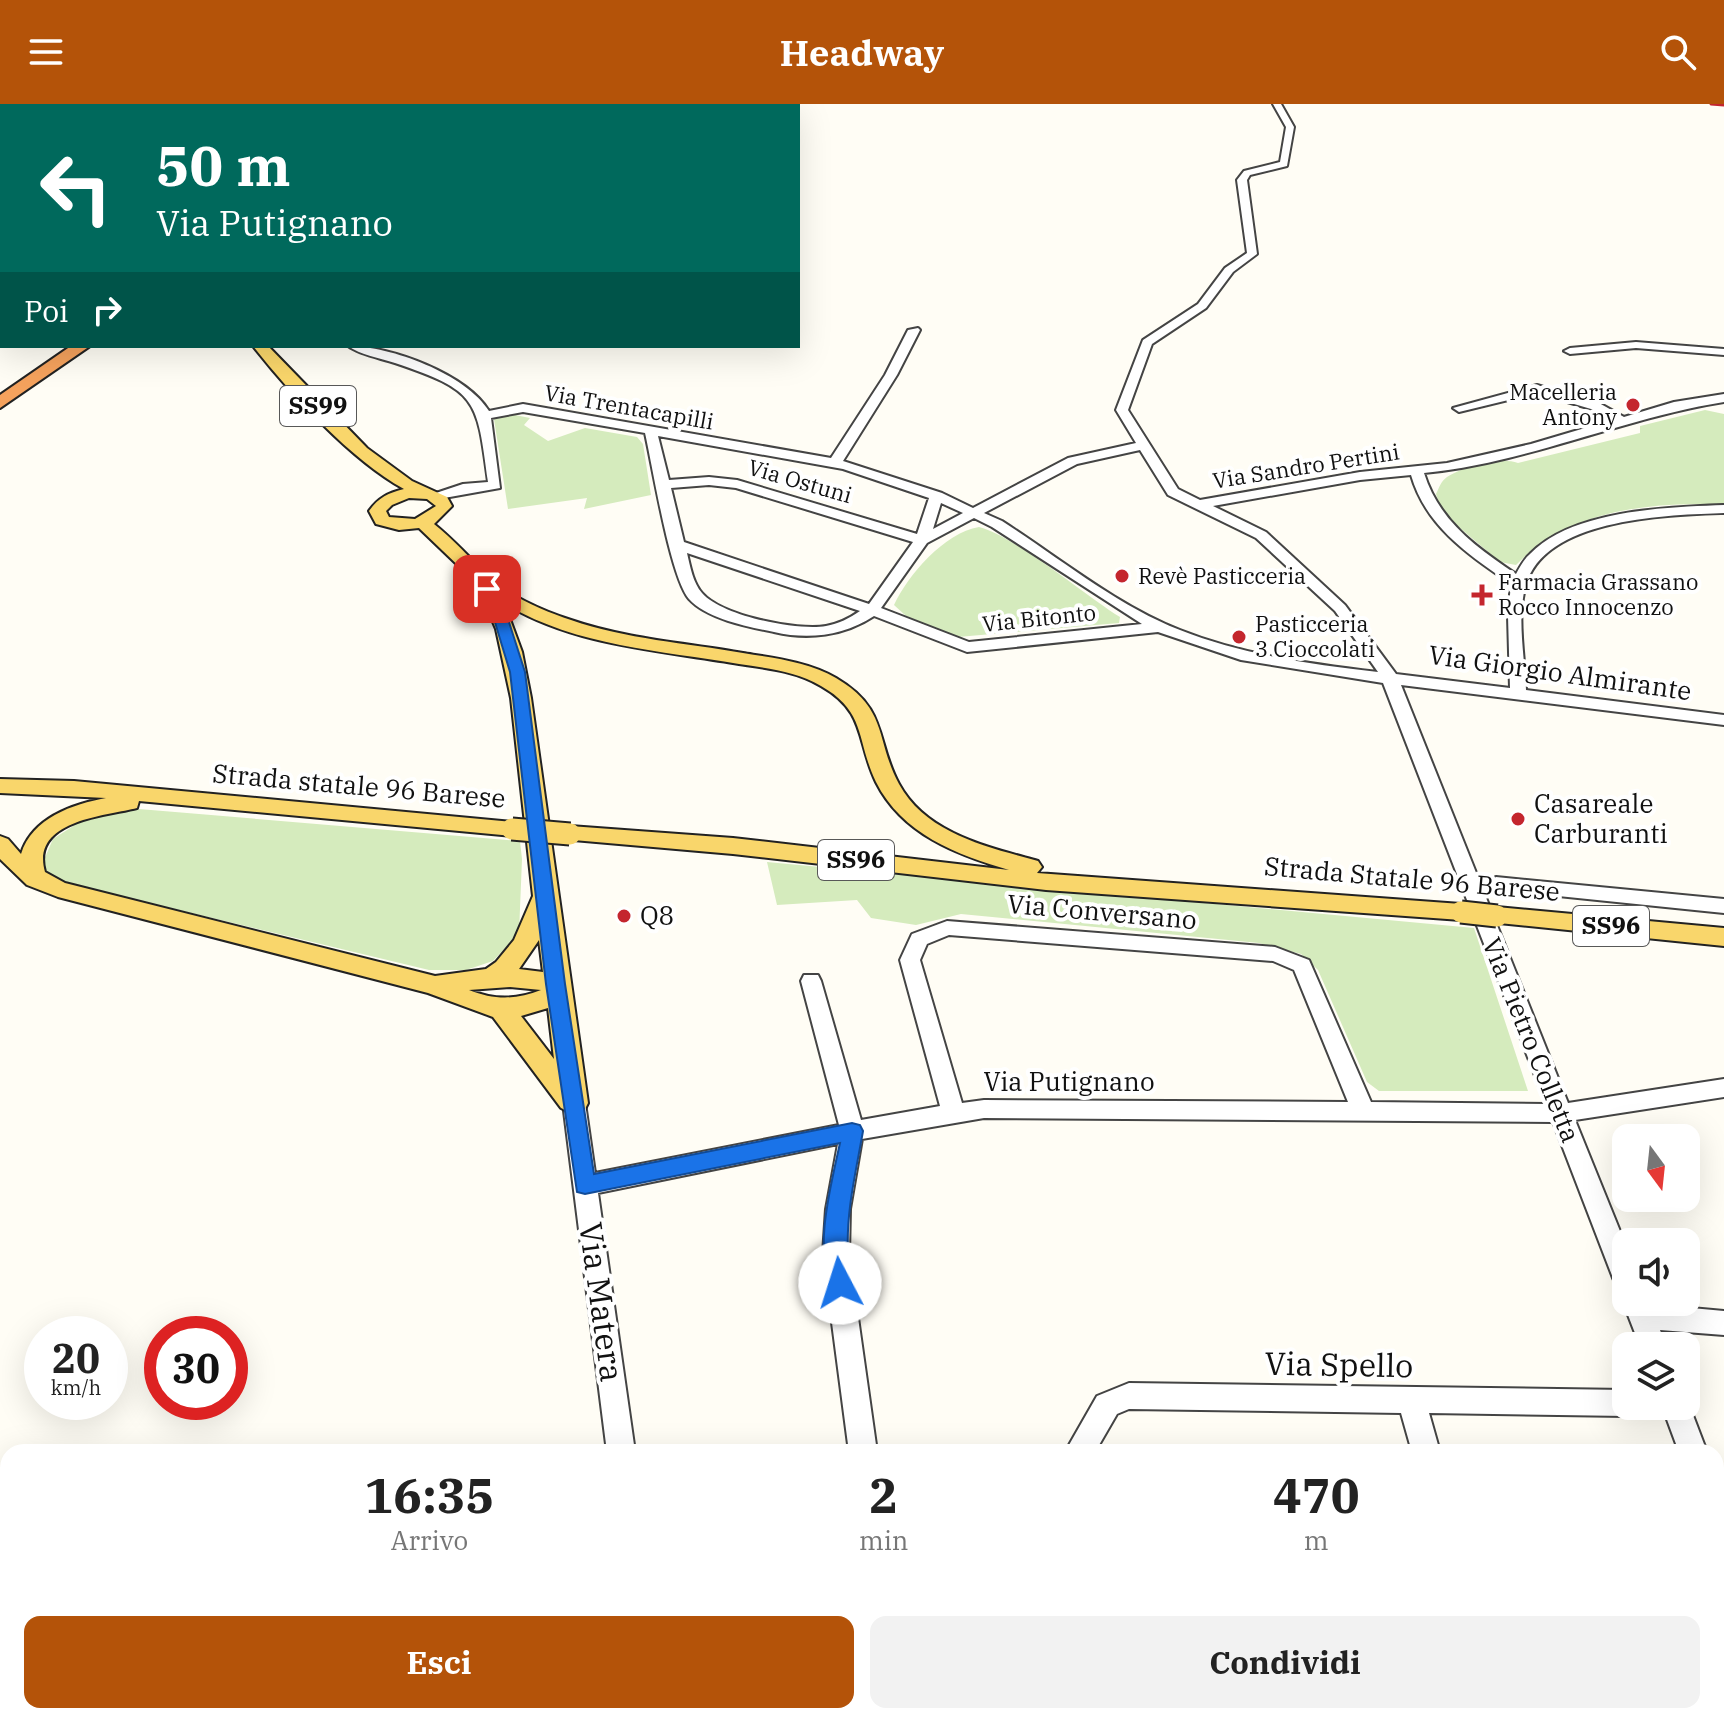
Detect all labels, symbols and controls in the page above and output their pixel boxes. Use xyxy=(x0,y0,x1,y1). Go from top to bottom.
text: Headway xyxy=(780,29,944,76)
icon: menu xyxy=(24,30,68,74)
icon: search xyxy=(1656,30,1700,74)
text: 50 m xyxy=(156,129,291,201)
icon: left xyxy=(24,136,128,240)
text: Via Putignano xyxy=(156,199,393,246)
icon: right xyxy=(85,288,129,332)
text: Poi xyxy=(24,291,69,330)
street label: Via Trentacapilli xyxy=(542,377,716,436)
place label: Macelleria Antony xyxy=(1509,377,1617,431)
road number: SS99 xyxy=(280,386,356,426)
marker: Macelleria Antony xyxy=(1624,396,1642,414)
street label: Via Sandro Pertini xyxy=(1211,436,1401,495)
street label: Via Ostuni xyxy=(745,452,856,509)
pin xyxy=(453,555,521,623)
place label: Revè Pasticceria xyxy=(1138,561,1306,590)
icon: arrive xyxy=(465,567,509,611)
marker: Revè Pasticceria xyxy=(1113,567,1131,585)
place label: Farmacia Grassano Rocco Innocenzo xyxy=(1498,567,1698,621)
marker: Farmacia Grassano Rocco Innocenzo xyxy=(1473,586,1491,604)
street label: Via Bitonto xyxy=(981,597,1097,638)
place label: Pasticceria 3 Cioccolati xyxy=(1255,609,1375,663)
marker: Pasticceria 3 Cioccolati xyxy=(1230,628,1248,646)
street label: Via Giorgio Almirante xyxy=(1427,637,1694,707)
street label: Strada statale 96 Barese xyxy=(211,755,507,815)
place label: Casareale Carburanti xyxy=(1534,786,1668,850)
marker: Casareale Carburanti xyxy=(1509,810,1527,828)
road number: SS96 xyxy=(818,840,894,880)
street label: Strada Statale 96 Barese xyxy=(1263,848,1561,908)
street label: Via Conversano xyxy=(1006,886,1198,936)
place label: Q8 xyxy=(640,898,674,932)
road number: SS96 xyxy=(1573,906,1649,946)
marker: Q8 xyxy=(615,907,633,925)
street label: Via Pietro Colletta xyxy=(1475,932,1589,1147)
street label: Via Putignano xyxy=(983,1064,1155,1098)
north arrow xyxy=(1612,1124,1700,1212)
map controls xyxy=(1612,1124,1700,1420)
street label: Via Matera xyxy=(570,1219,634,1384)
button: sound xyxy=(1612,1228,1700,1316)
position arrow xyxy=(798,1241,882,1325)
speed limit sign: 30 xyxy=(144,1316,248,1420)
text: 20 xyxy=(52,1332,100,1384)
button: layers xyxy=(1612,1332,1700,1420)
street label: Via Spello xyxy=(1264,1342,1414,1386)
text: km/h xyxy=(51,1374,101,1401)
text: 16:35 xyxy=(365,1464,494,1526)
text: 2 xyxy=(869,1464,898,1526)
text: 470 xyxy=(1273,1464,1359,1526)
text: Arrivo xyxy=(391,1523,468,1557)
text: min xyxy=(859,1523,908,1557)
text: m xyxy=(1304,1523,1329,1557)
button: Esci xyxy=(24,1616,854,1708)
button: Condividi xyxy=(870,1616,1700,1708)

